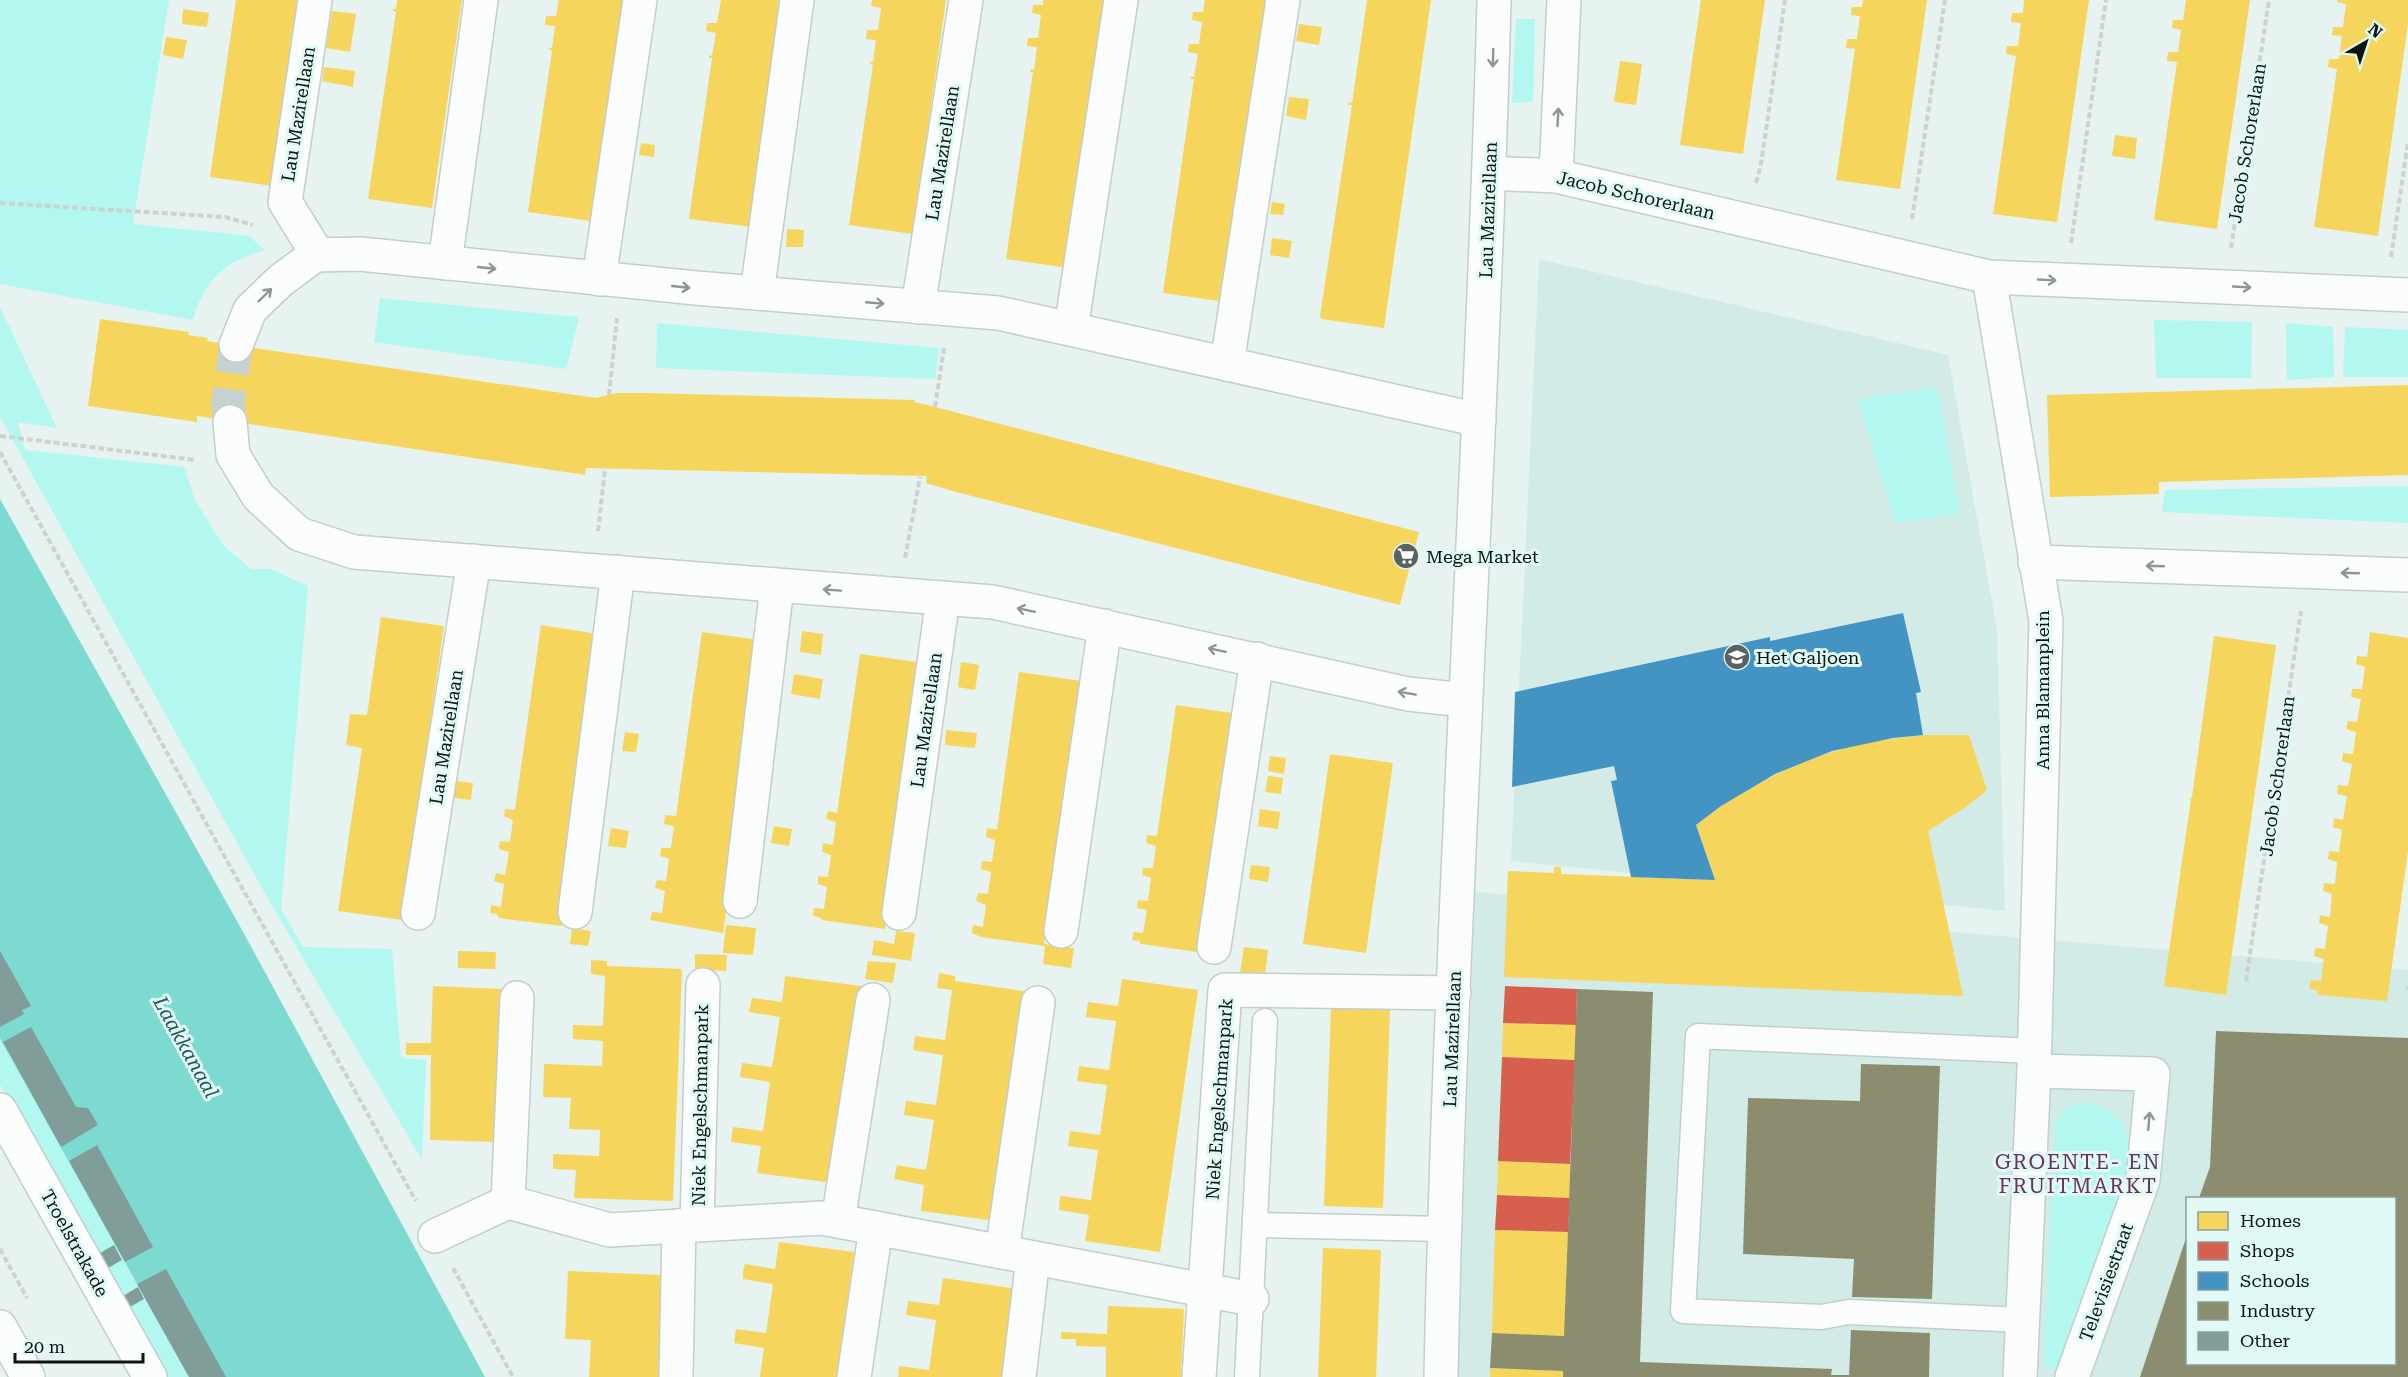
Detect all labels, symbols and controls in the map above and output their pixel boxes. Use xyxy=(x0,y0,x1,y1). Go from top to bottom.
north arrow xyxy=(2336,12,2396,72)
text: N xyxy=(2364,19,2386,42)
street label: Lau Mazirellaan xyxy=(277,44,319,183)
one-way arrow xyxy=(1487,48,1498,68)
street label: Jacob Schorerlaan xyxy=(2224,61,2270,225)
street label: Lau Mazirellaan xyxy=(921,83,963,222)
one-way arrow xyxy=(1553,108,1564,128)
street label: Lau Mazirellaan xyxy=(1475,141,1501,279)
street label: Jacob Schorerlaan xyxy=(1555,167,1718,224)
one-way arrow xyxy=(476,262,496,273)
one-way arrow xyxy=(2036,275,2056,286)
one-way arrow xyxy=(2231,281,2251,292)
one-way arrow xyxy=(670,282,690,293)
one-way arrow xyxy=(257,288,272,303)
one-way arrow xyxy=(865,298,885,309)
supermarket icon: Mega Market xyxy=(1391,541,1421,571)
place label: Mega Market xyxy=(1426,546,1539,567)
one-way arrow xyxy=(2145,560,2165,572)
one-way arrow xyxy=(2340,567,2360,579)
one-way arrow xyxy=(823,584,843,595)
one-way arrow xyxy=(1017,603,1036,615)
street label: Anna Blamanplein xyxy=(2032,610,2053,770)
school or university icon: Het Galjoen xyxy=(1722,642,1752,672)
one-way arrow xyxy=(1208,644,1227,655)
place label: Het Galjoen xyxy=(1756,647,1860,668)
street label: Lau Mazirellaan xyxy=(906,650,946,789)
street label: Lau Mazirellaan xyxy=(425,667,467,806)
one-way arrow xyxy=(1398,687,1417,698)
street label: Jacob Schorerlaan xyxy=(2255,694,2299,858)
street label: Lau Mazirellaan xyxy=(1439,970,1465,1108)
water label: Laakkanaal xyxy=(148,991,224,1102)
street label: Niek Engelschmanpark xyxy=(1201,997,1237,1201)
street label: Niek Engelschmanpark xyxy=(688,1004,712,1206)
one-way arrow xyxy=(2144,1112,2155,1132)
district label: GROENTE- EN FRUITMARKT xyxy=(1995,1150,2161,1198)
street label: Troelstrakade xyxy=(37,1186,113,1300)
legend xyxy=(2186,1197,2396,1365)
text: Homes xyxy=(2240,1210,2301,1231)
street label: Televisiestraat xyxy=(2075,1220,2137,1344)
text: Shops xyxy=(2240,1240,2294,1261)
text: Schools xyxy=(2240,1270,2309,1291)
text: Industry xyxy=(2240,1300,2315,1321)
scale bar xyxy=(15,1326,142,1364)
text: Other xyxy=(2240,1330,2290,1351)
text: 20 m xyxy=(24,1336,65,1357)

